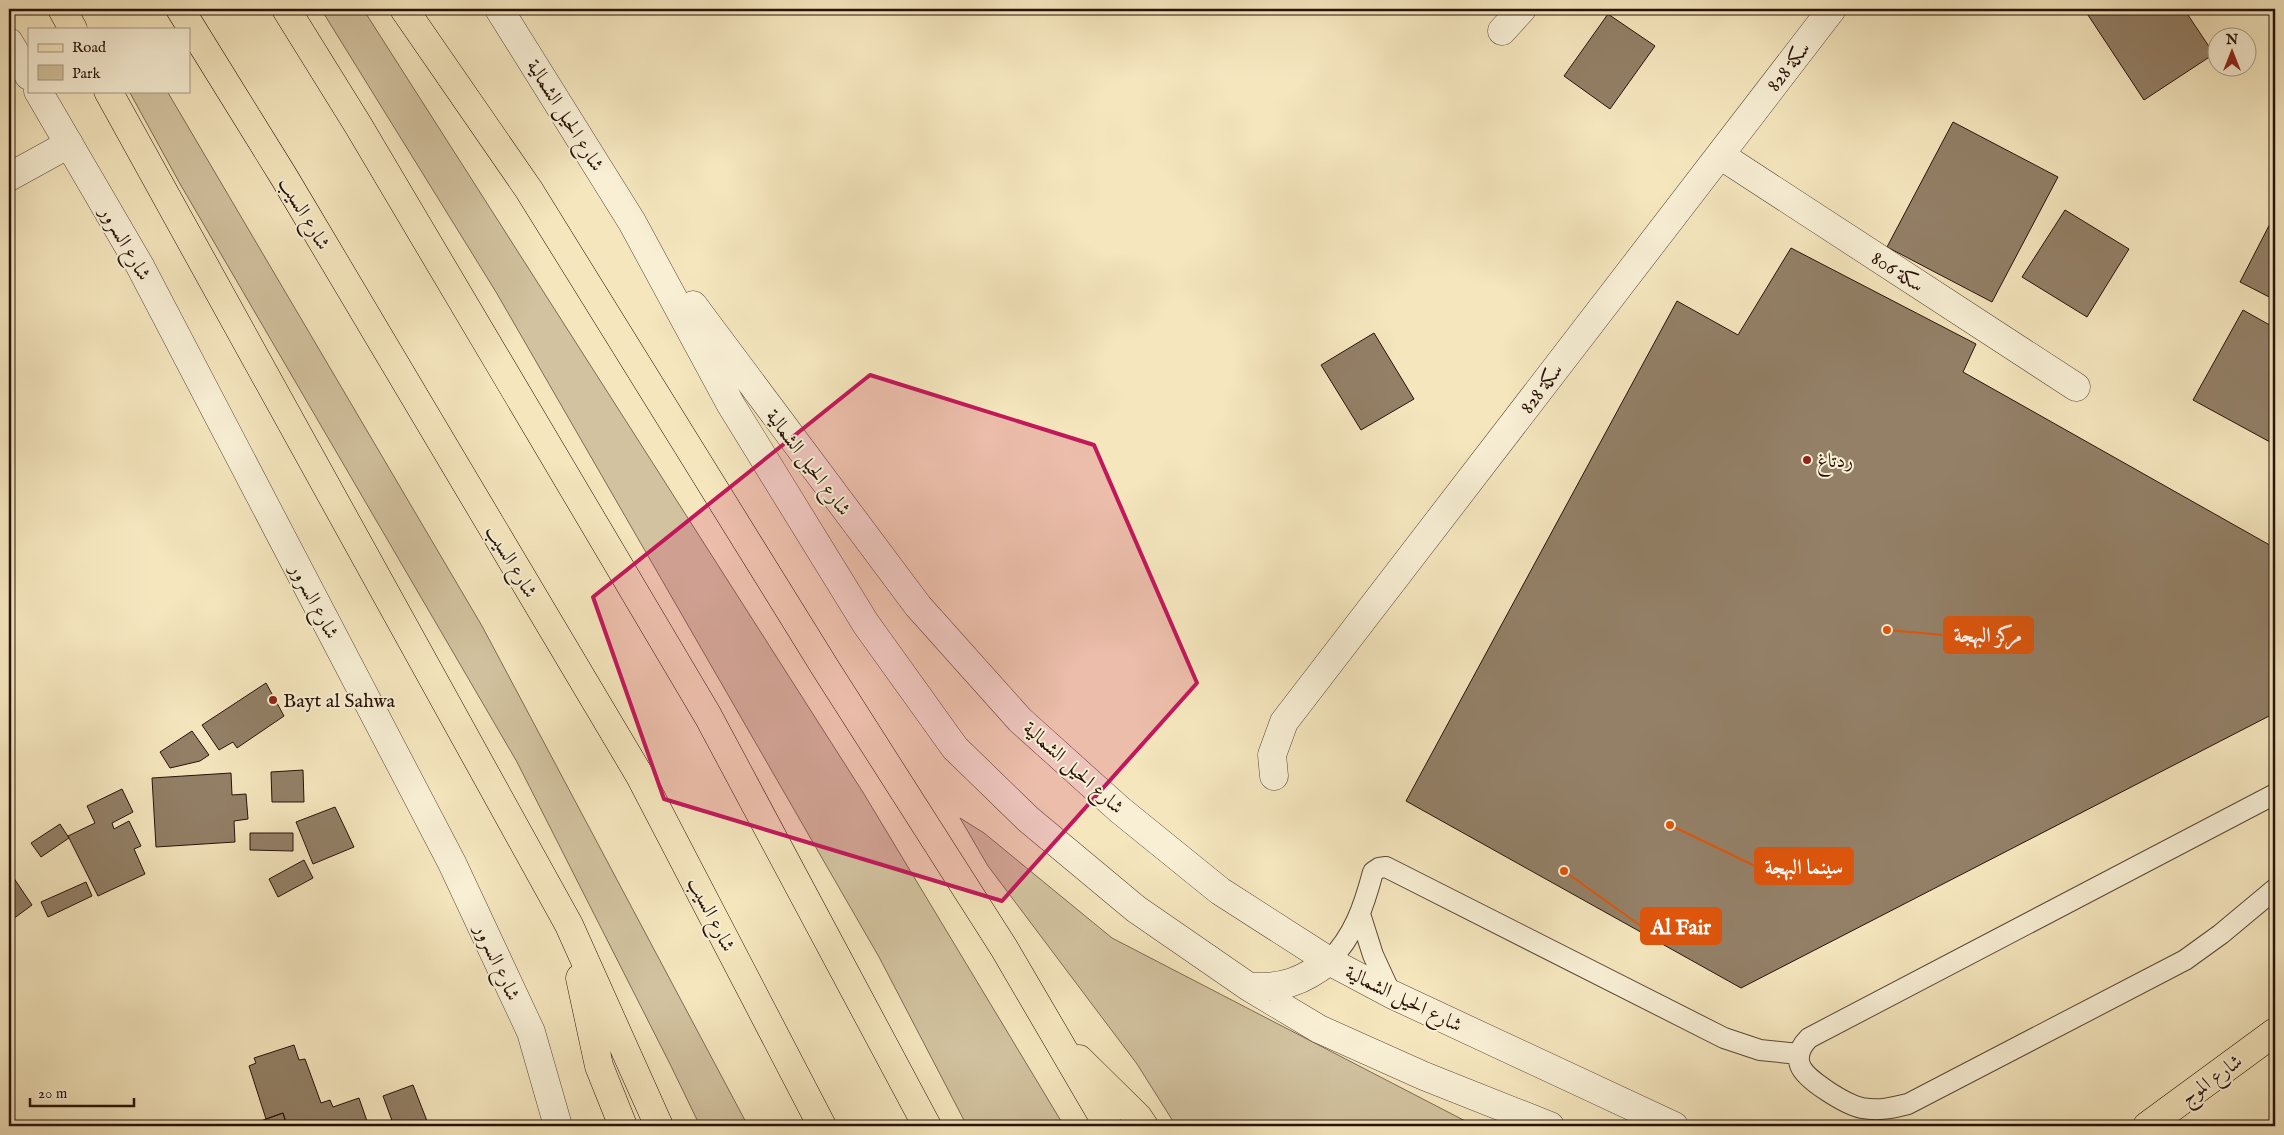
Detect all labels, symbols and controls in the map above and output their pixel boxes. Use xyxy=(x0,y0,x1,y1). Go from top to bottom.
legend xyxy=(28,28,190,92)
north arrow xyxy=(2206,28,2256,78)
text: N xyxy=(2225,31,2238,49)
street label: سكة 828 xyxy=(1762,37,1817,97)
text: Road xyxy=(72,38,107,57)
street label: شارع الحيل الشمالية xyxy=(517,55,609,178)
text: Park xyxy=(72,64,102,83)
street label: شارع السيب xyxy=(269,173,335,257)
street label: شارع السرور xyxy=(89,200,156,287)
street label: سكة 806 xyxy=(1866,246,1928,298)
street label: سكة 828 xyxy=(1515,359,1569,419)
street label: شارع الحيل الشمالية xyxy=(756,405,856,524)
place label: ردتاغ xyxy=(1817,449,1853,478)
marker: ردتاغ xyxy=(1801,454,1813,466)
street label: شارع السيب xyxy=(476,521,542,605)
street label: شارع السرور xyxy=(279,558,344,645)
callout: مركز البهجة xyxy=(1944,617,2033,653)
text: مركز البهجة xyxy=(1954,623,2022,650)
place label: Bayt al Sahwa xyxy=(283,689,396,714)
marker: Bayt al Sahwa xyxy=(267,694,279,706)
street label: شارع الحيل الشمالية xyxy=(1015,716,1129,823)
callout: سينما البهجة xyxy=(1755,848,1853,884)
text: سينما البهجة xyxy=(1765,855,1843,882)
street label: شارع السيب xyxy=(678,873,740,958)
callout: Al Fair xyxy=(1641,908,1721,944)
text: Al Fair xyxy=(1650,915,1711,942)
street label: شارع السرور xyxy=(464,919,525,1007)
street label: شارع الحيل الشمالية xyxy=(1339,960,1466,1042)
street label: شارع الموج xyxy=(2176,1049,2250,1114)
scale bar xyxy=(30,1075,134,1107)
text: 20 m xyxy=(38,1084,68,1103)

